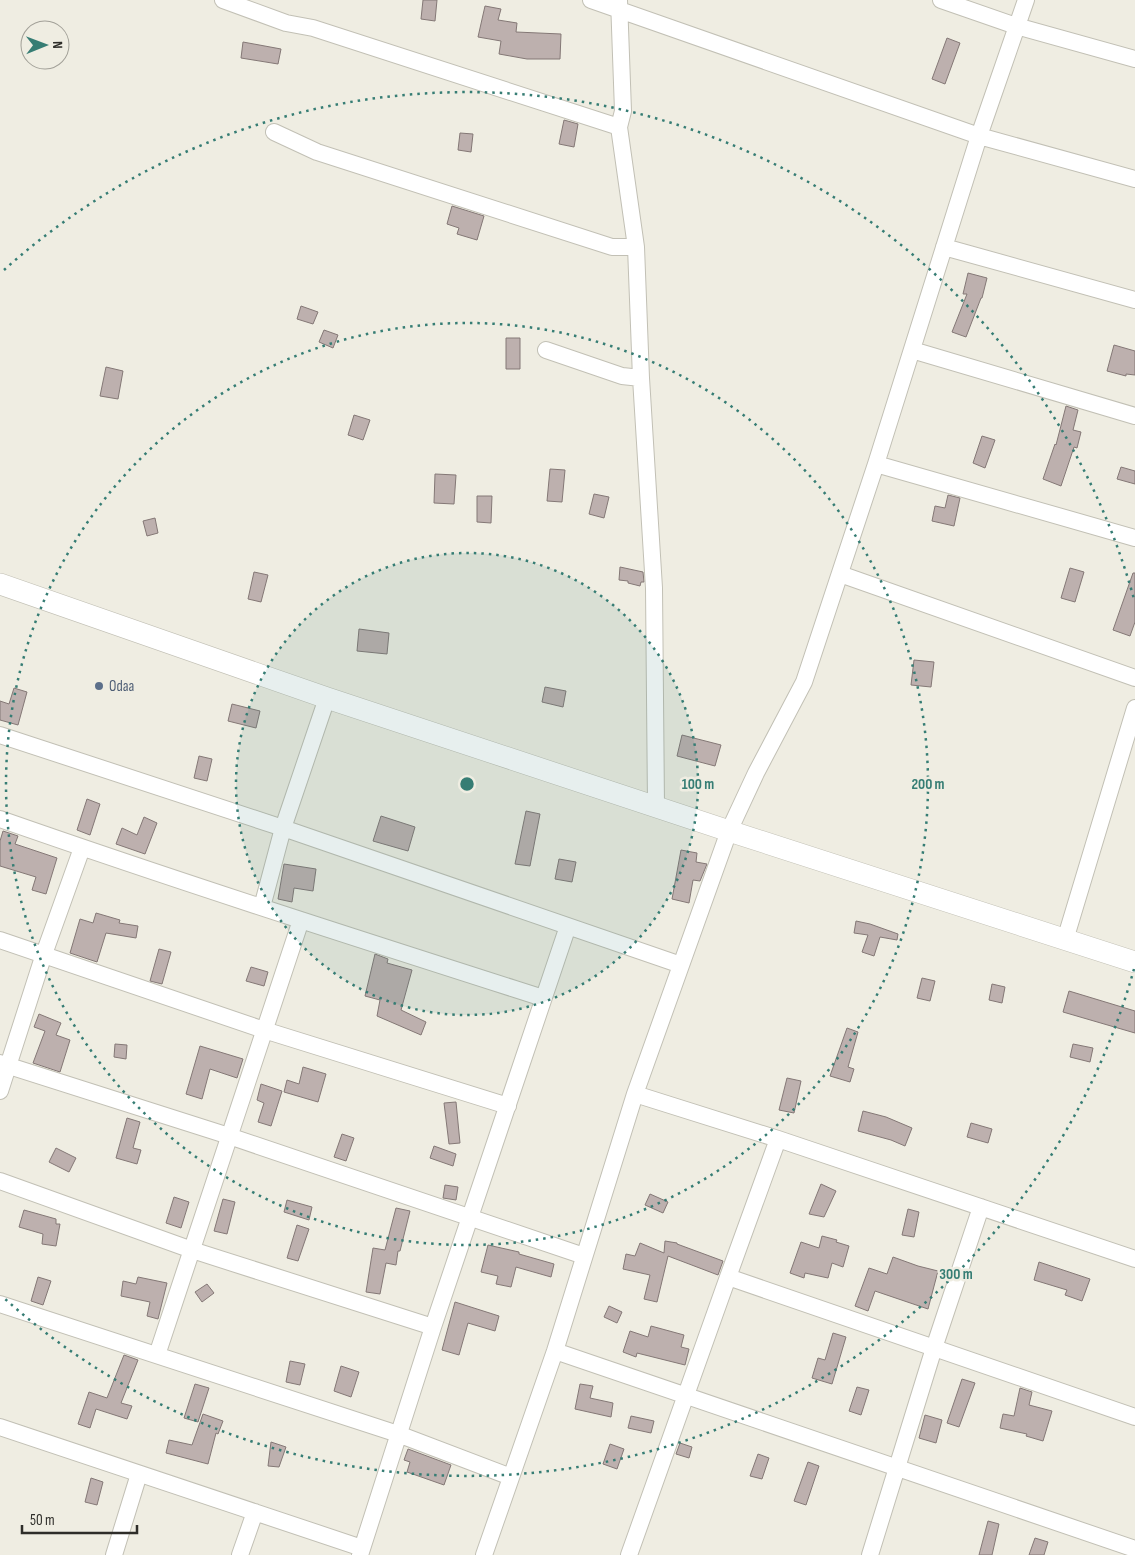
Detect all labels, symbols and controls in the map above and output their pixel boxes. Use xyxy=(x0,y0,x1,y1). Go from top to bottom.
north arrow xyxy=(20,20,70,70)
text: N xyxy=(49,41,66,49)
place label: Odaa xyxy=(109,677,134,696)
marker: Odaa xyxy=(93,680,105,692)
centre of rings xyxy=(458,775,476,793)
text: 100 m xyxy=(682,775,714,794)
text: 200 m xyxy=(911,775,945,794)
text: 300 m xyxy=(939,1265,973,1284)
scale bar xyxy=(22,1502,138,1534)
text: 50 m xyxy=(30,1511,55,1530)

